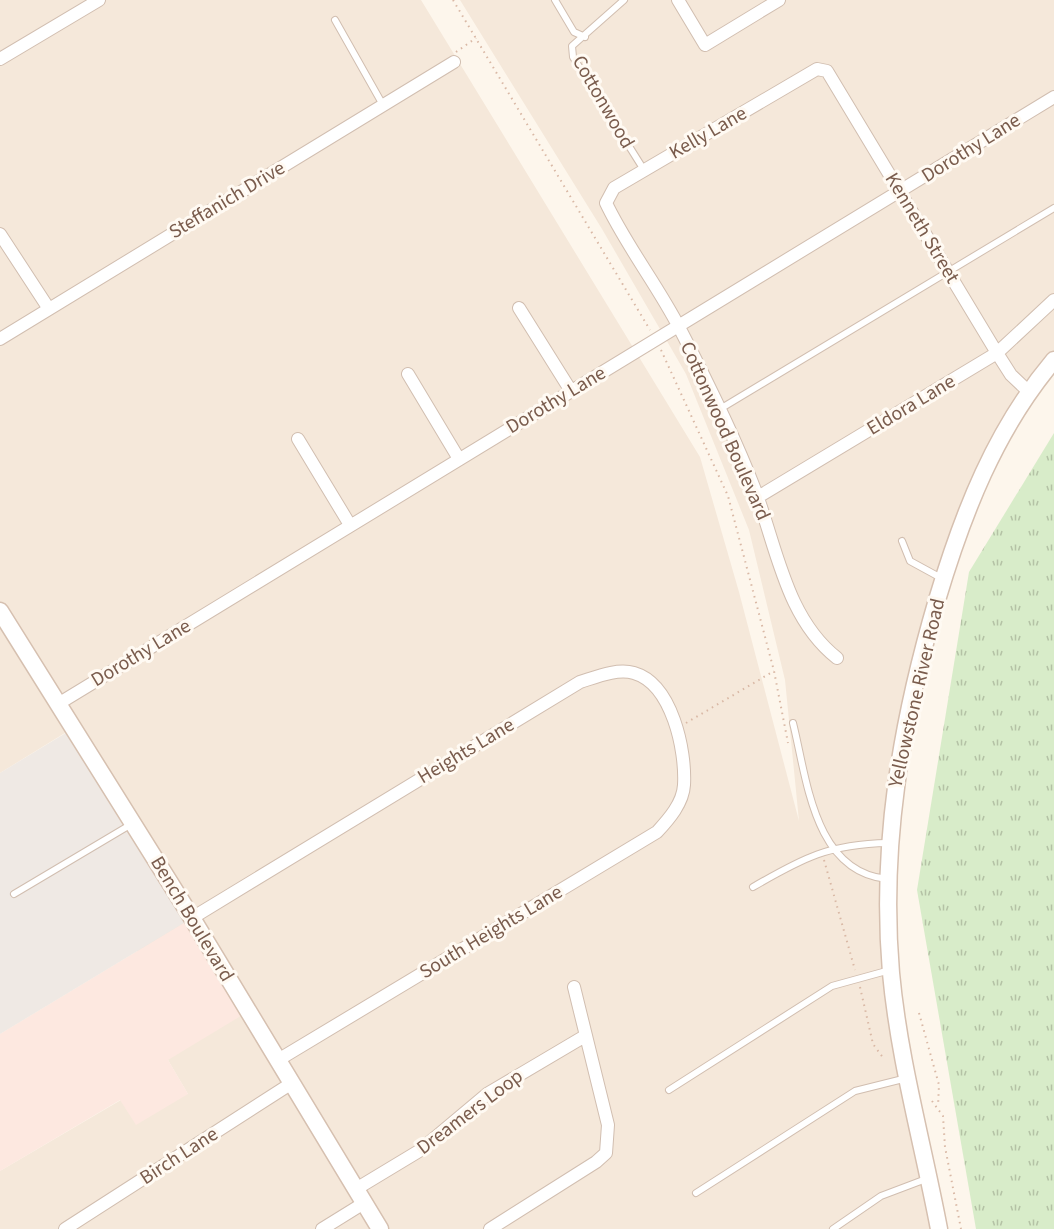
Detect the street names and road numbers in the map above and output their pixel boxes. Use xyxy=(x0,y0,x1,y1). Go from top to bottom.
street label: Cottonwood xyxy=(565,50,641,154)
street label: Kelly Lane xyxy=(664,99,752,167)
street label: Dorothy Lane xyxy=(916,106,1026,190)
street label: Steffanich Drive xyxy=(164,154,290,246)
street label: Kenneth Street xyxy=(878,167,966,289)
street label: Cottonwood Boulevard xyxy=(673,337,777,525)
street label: Dorothy Lane xyxy=(501,359,611,441)
street label: Eldora Lane xyxy=(861,368,961,442)
street label: Yellowstone River Road xyxy=(881,596,952,791)
street label: Dorothy Lane xyxy=(86,612,196,694)
street label: Heights Lane xyxy=(412,711,520,791)
street label: Bench Boulevard xyxy=(143,851,241,987)
street label: South Heights Lane xyxy=(414,878,568,986)
street label: Dreamers Loop xyxy=(411,1063,529,1161)
street label: Birch Lane xyxy=(134,1120,224,1192)

